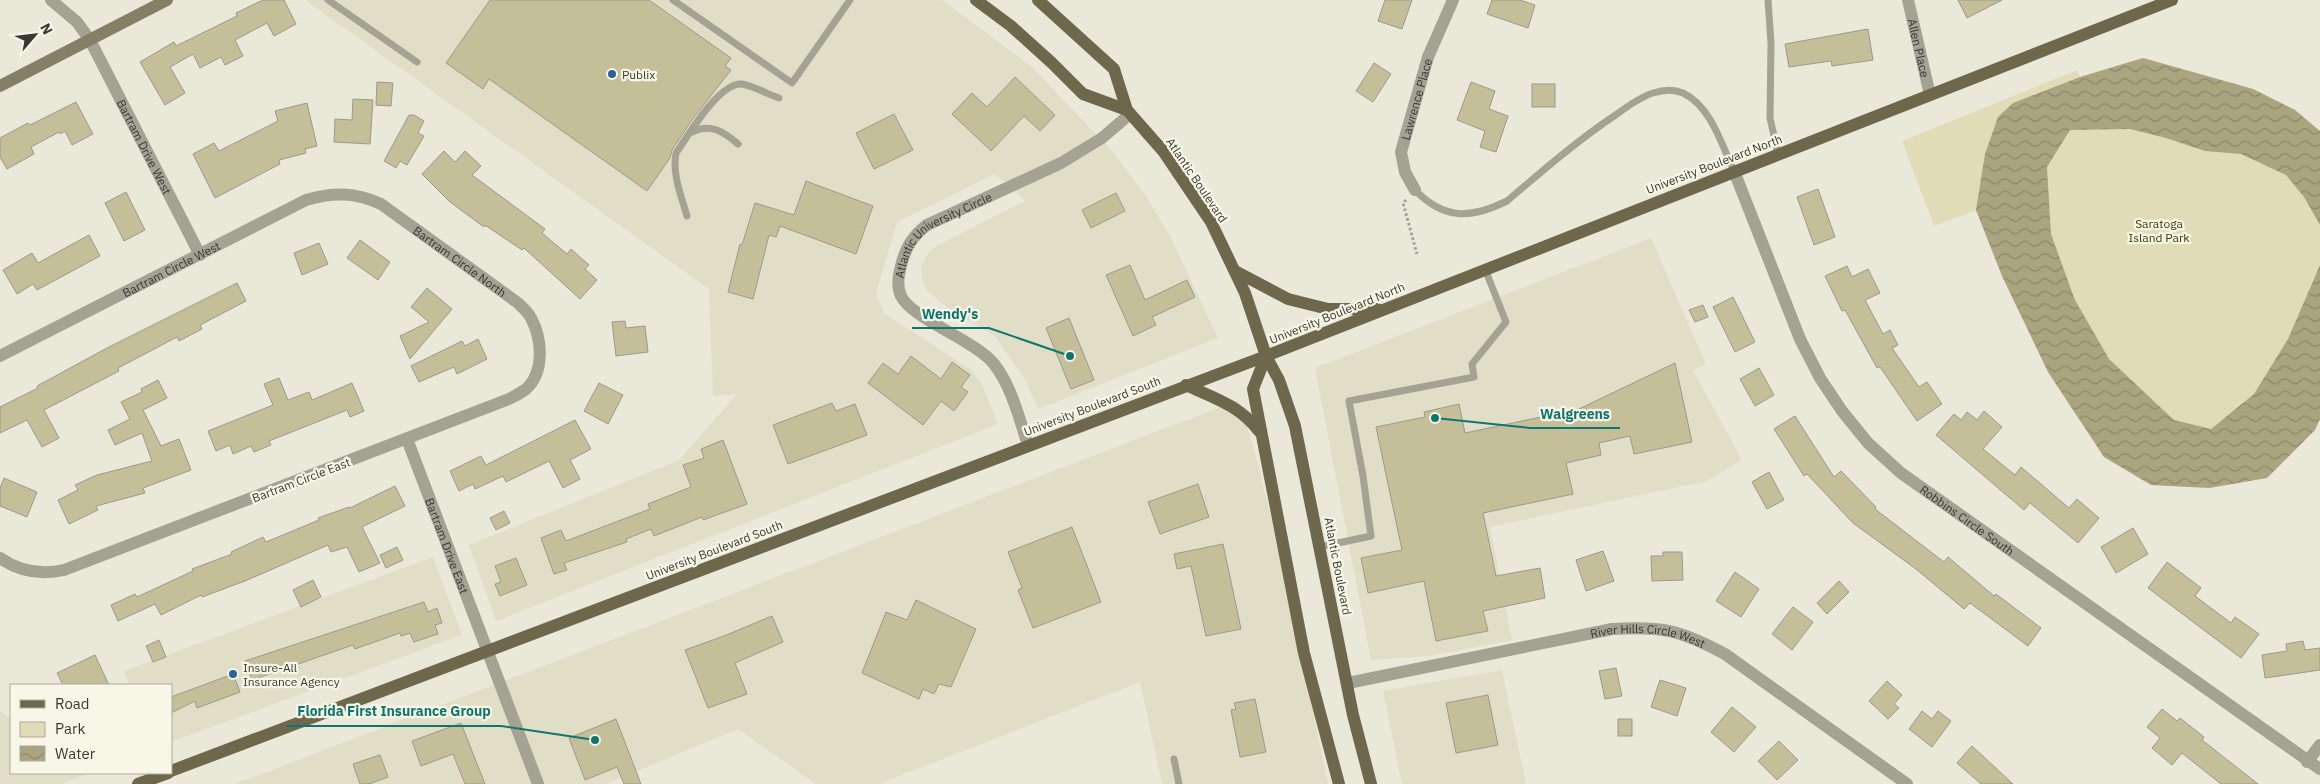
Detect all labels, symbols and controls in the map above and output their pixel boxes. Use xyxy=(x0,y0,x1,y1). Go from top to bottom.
north arrow xyxy=(10,10,60,60)
street label: Allen Place xyxy=(1905,17,1933,79)
text: N xyxy=(36,20,57,38)
street label: Lawrence Place xyxy=(1397,56,1435,142)
place label: Publix xyxy=(622,67,655,82)
marker: Publix xyxy=(606,68,618,80)
street label: Bartram Drive West xyxy=(114,96,175,197)
street label: University Boulevard North xyxy=(1644,131,1784,197)
street label: Atlantic Boulevard xyxy=(1163,135,1231,225)
street label: Atlantic University Circle xyxy=(891,189,994,279)
park label: Saratoga Island Park xyxy=(2128,216,2190,245)
street label: Bartram Circle North xyxy=(411,222,510,300)
street label: Bartram Circle West xyxy=(120,238,222,300)
street label: University Boulevard North xyxy=(1267,279,1407,347)
callout: Wendy's xyxy=(912,299,989,328)
text: Wendy's xyxy=(922,305,978,323)
street label: University Boulevard South xyxy=(1021,373,1163,439)
callout: Walgreens xyxy=(1530,399,1620,428)
text: Walgreens xyxy=(1540,405,1610,423)
street label: Bartram Circle East xyxy=(250,454,352,506)
street label: Robbins Circle South xyxy=(1917,481,2017,558)
street label: Bartram Drive East xyxy=(422,496,472,596)
street label: Atlantic Boulevard xyxy=(1321,516,1355,616)
street label: University Boulevard South xyxy=(643,517,785,583)
street label: River Hills Circle West xyxy=(1589,621,1708,650)
place label: Insure-All Insurance Agency xyxy=(243,660,340,689)
marker: Insure-All Insurance Agency xyxy=(227,668,239,680)
legend xyxy=(10,684,172,774)
text: Road xyxy=(55,694,90,713)
callout: Florida First Insurance Group xyxy=(287,697,501,726)
text: Florida First Insurance Group xyxy=(297,702,491,720)
text: Park xyxy=(55,719,85,738)
text: Water xyxy=(55,744,96,763)

